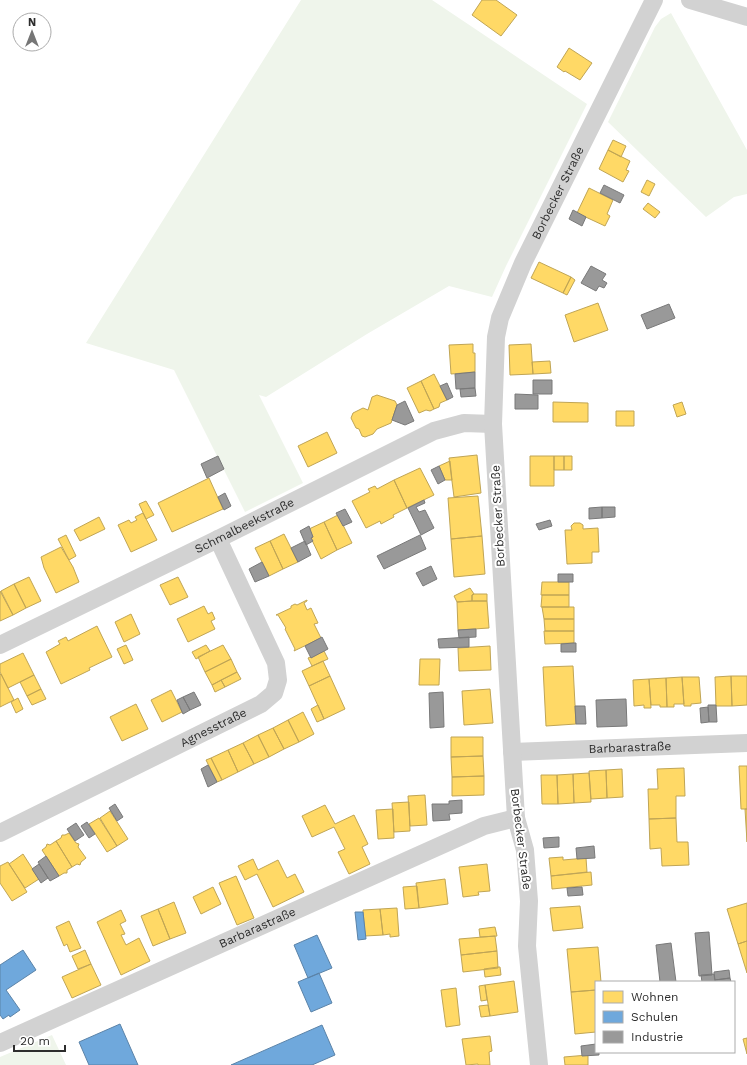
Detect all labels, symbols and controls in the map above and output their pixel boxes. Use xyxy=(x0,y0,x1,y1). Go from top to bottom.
north arrow xyxy=(12,12,52,52)
text: N xyxy=(28,16,36,29)
street label: Borbecker Straße xyxy=(529,144,587,242)
street label: Borbecker Straße xyxy=(488,465,508,567)
street label: Schmalbeekstraße xyxy=(192,495,296,556)
street label: Agnesstraße xyxy=(178,705,249,750)
street label: Barbarastraße xyxy=(588,739,672,756)
street label: Borbecker Straße xyxy=(508,788,534,890)
street label: Barbarastraße xyxy=(217,904,298,951)
legend xyxy=(595,981,735,1053)
text: Wohnen xyxy=(631,990,679,1004)
text: Schulen xyxy=(631,1010,678,1024)
scale bar xyxy=(14,1027,65,1053)
text: Industrie xyxy=(631,1030,683,1044)
text: 20 m xyxy=(20,1034,50,1048)

